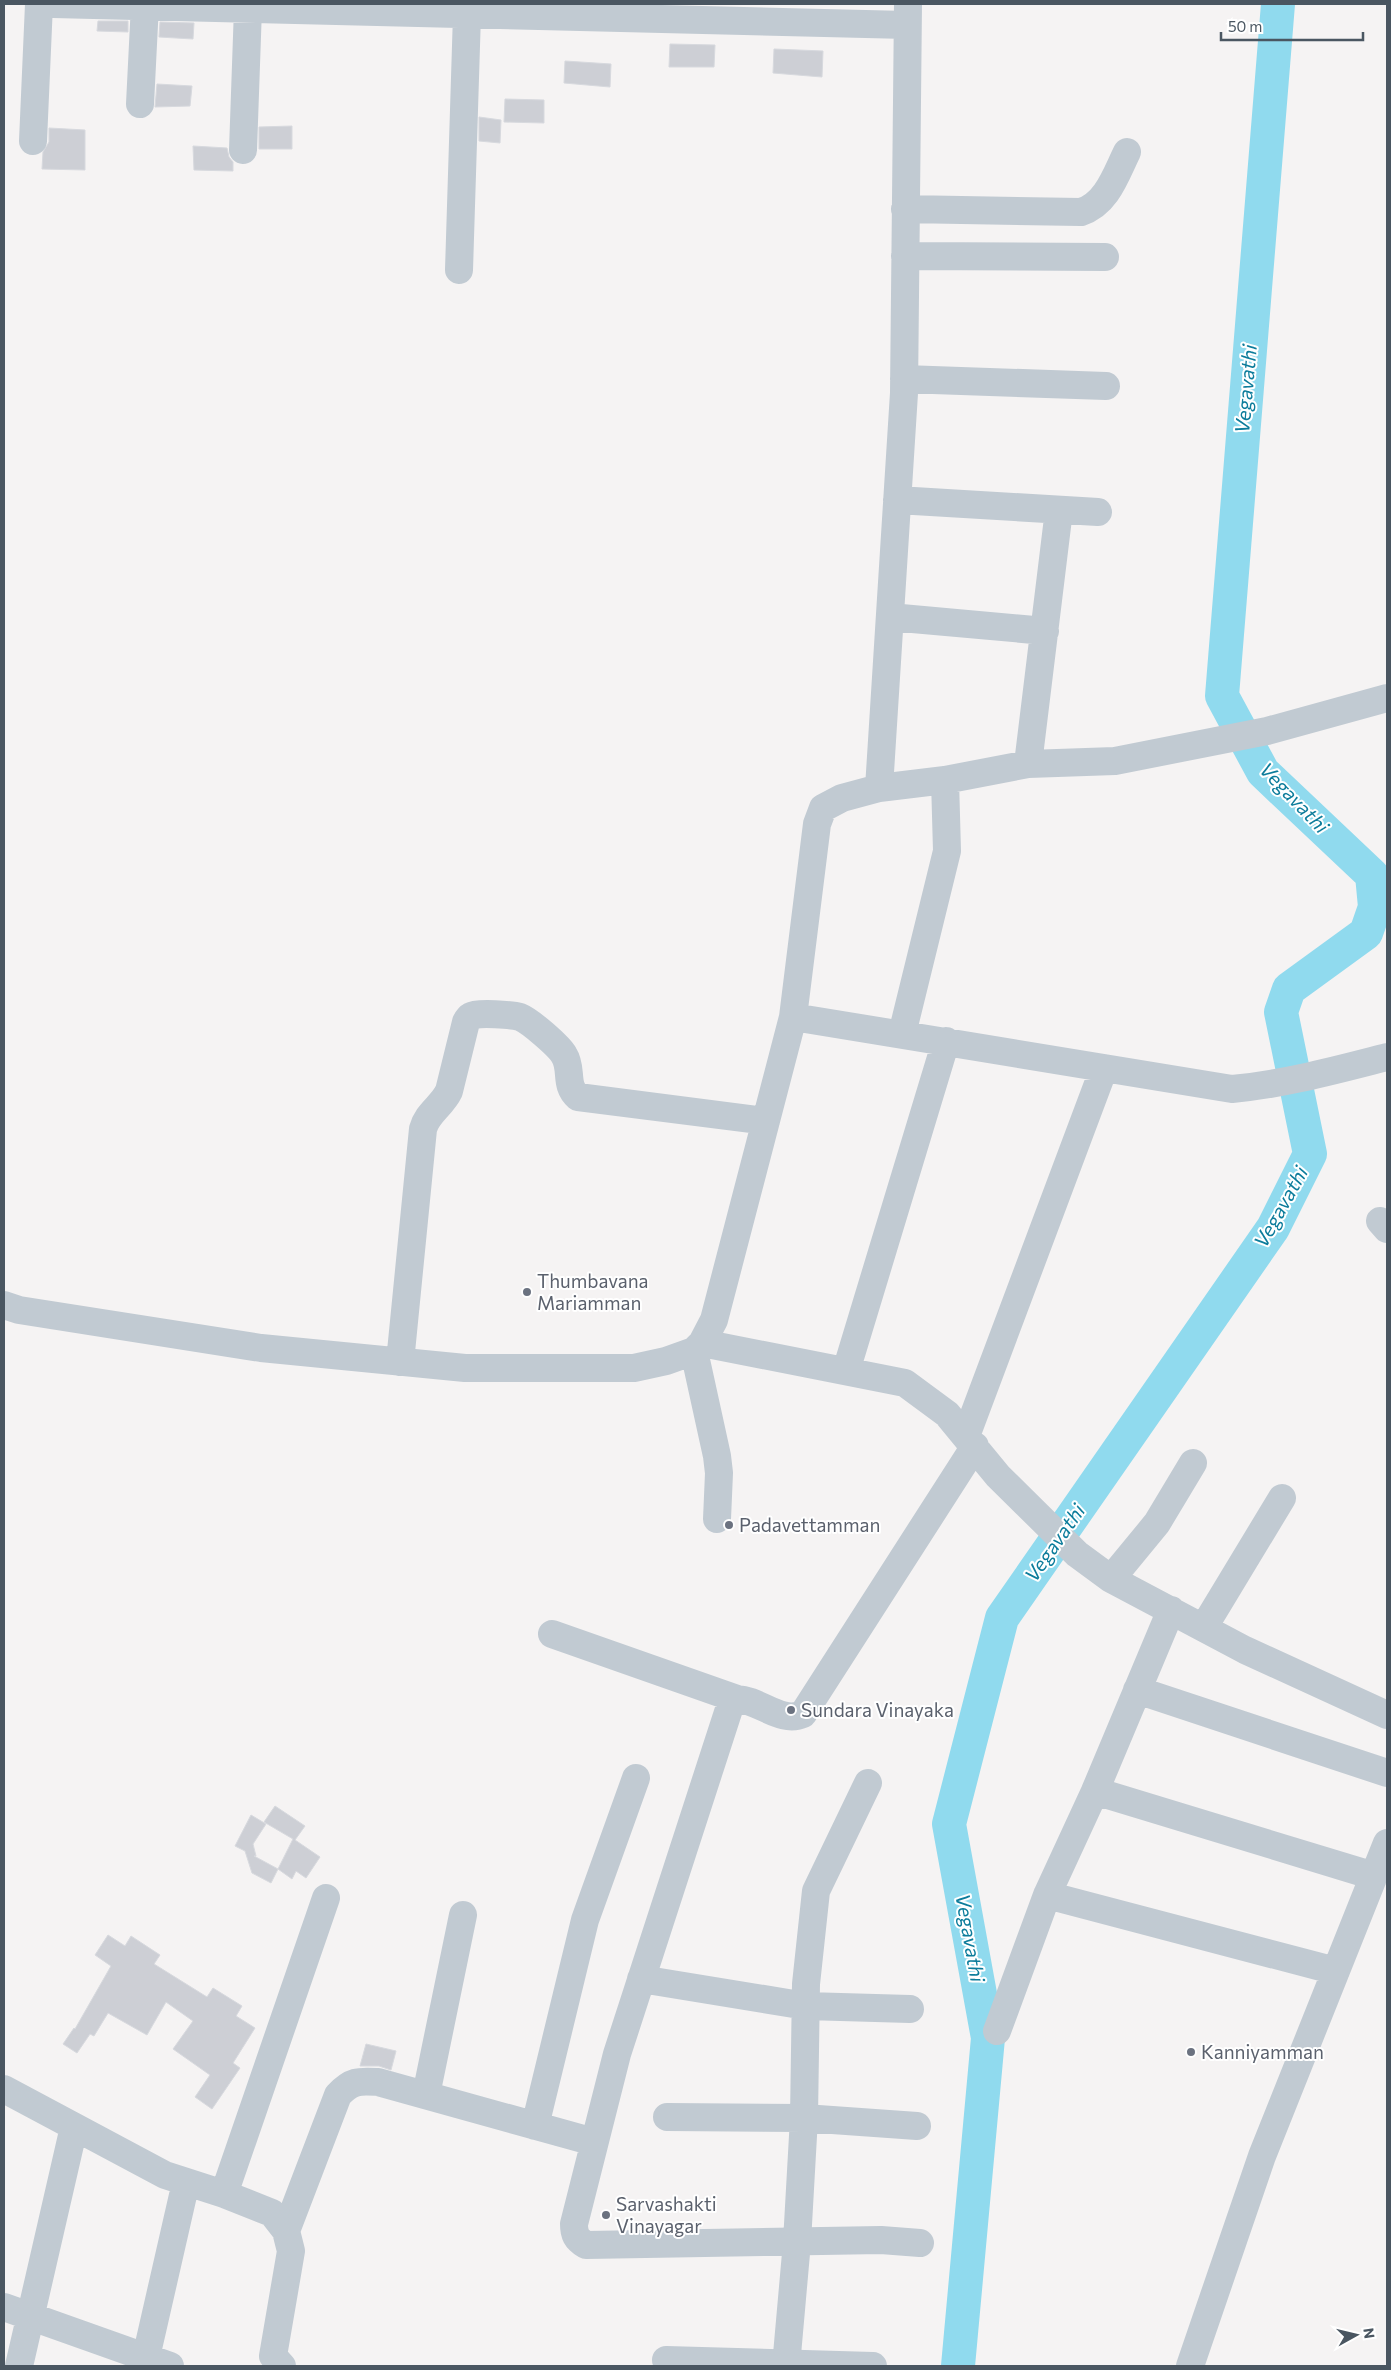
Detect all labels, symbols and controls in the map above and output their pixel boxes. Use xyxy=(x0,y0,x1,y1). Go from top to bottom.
scale bar xyxy=(1221,10,1364,42)
text: 50 m xyxy=(1228,17,1262,35)
water label: Vegavathi xyxy=(1229,343,1261,434)
water label: Vegavathi xyxy=(1255,757,1335,838)
water label: Vegavathi xyxy=(1248,1161,1313,1251)
place label: Thumbavana Mariamman xyxy=(537,1269,649,1314)
marker: Thumbavana Mariamman xyxy=(521,1286,533,1298)
water label: Vegavathi xyxy=(1019,1498,1090,1586)
place label: Padavettamman xyxy=(739,1513,880,1536)
marker: Padavettamman xyxy=(723,1519,735,1531)
place label: Sundara Vinayaka xyxy=(801,1698,954,1721)
marker: Sundara Vinayaka xyxy=(785,1704,797,1716)
water label: Vegavathi xyxy=(951,1892,991,1985)
place label: Kanniyamman xyxy=(1201,2040,1324,2063)
marker: Kanniyamman xyxy=(1185,2046,1197,2058)
place label: Sarvashakti Vinayagar xyxy=(616,2192,717,2237)
marker: Sarvashakti Vinayagar xyxy=(600,2209,612,2221)
north arrow xyxy=(1331,2310,1381,2360)
text: N xyxy=(1360,2327,1379,2340)

